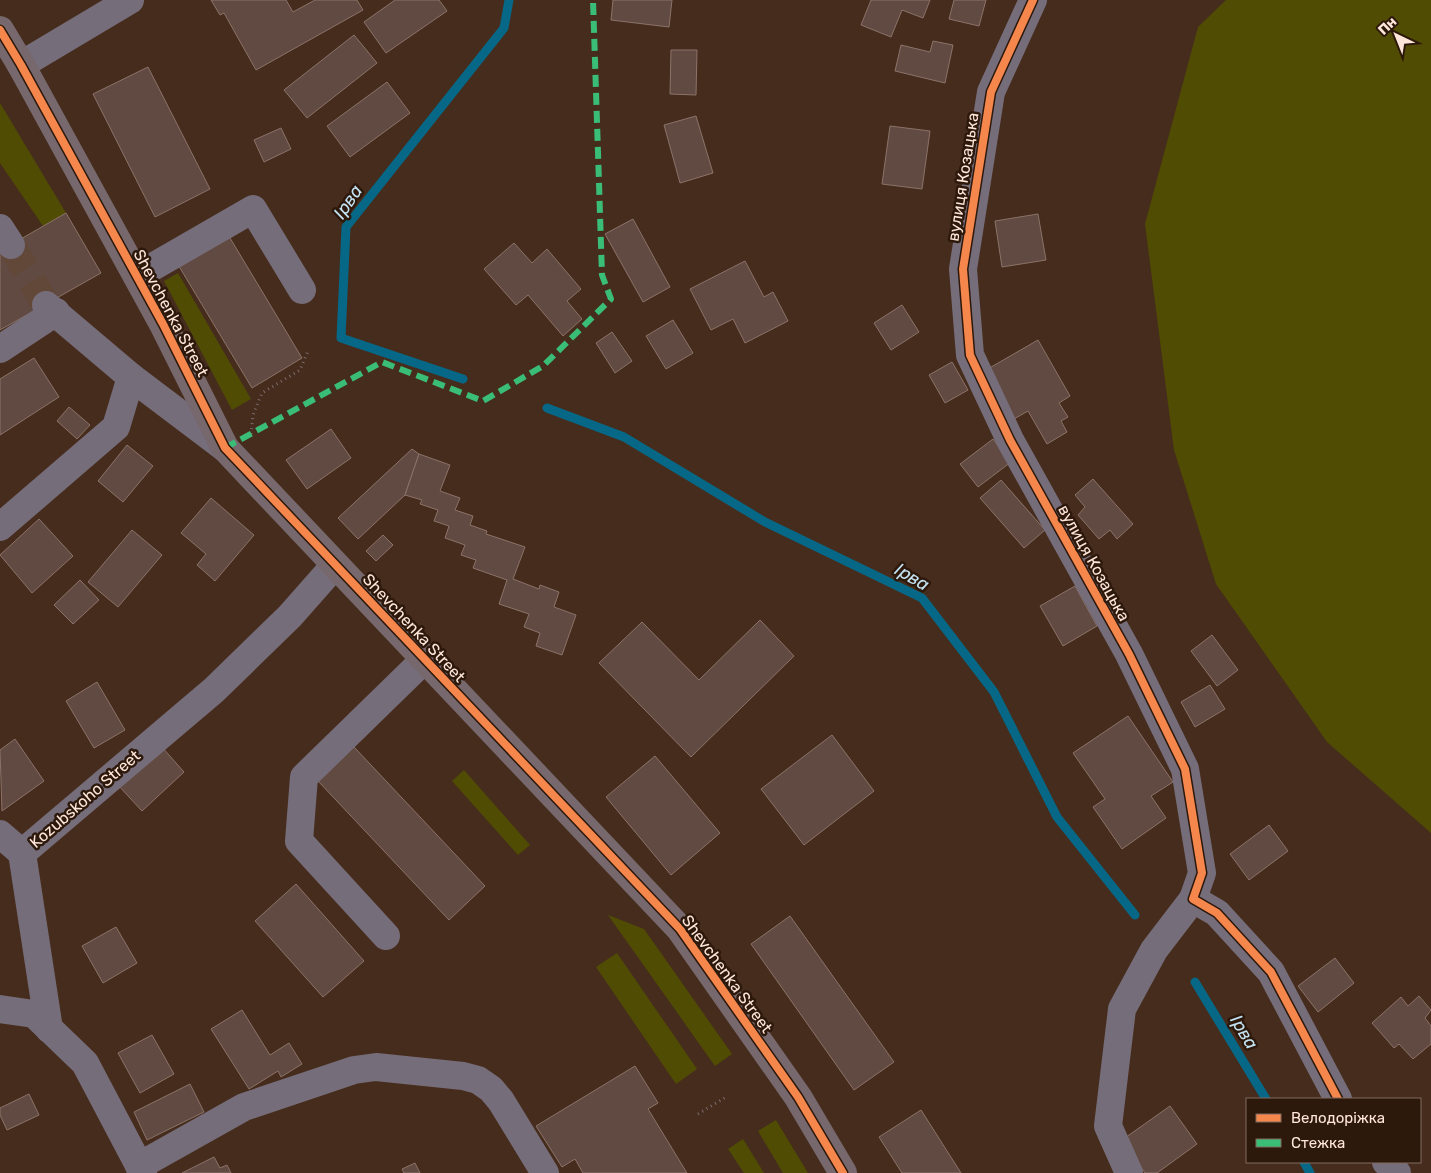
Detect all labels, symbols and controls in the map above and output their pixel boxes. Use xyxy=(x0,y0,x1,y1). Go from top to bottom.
north arrow xyxy=(1371,10,1421,60)
text: Пн xyxy=(1375,13,1400,39)
street label: вулиця Козацька xyxy=(943,111,983,243)
water label: Ірва xyxy=(329,180,368,223)
street label: Shevchenka Street xyxy=(129,246,213,380)
street label: вулиця Козацька xyxy=(1054,502,1134,624)
water label: Ірва xyxy=(891,558,934,596)
street label: Shevchenka Street xyxy=(359,570,469,686)
street label: Kozubskoho Street xyxy=(26,746,144,852)
street label: Shevchenka Street xyxy=(678,911,776,1037)
water label: Ірва xyxy=(1225,1011,1263,1054)
legend xyxy=(1246,1098,1421,1163)
text: Велодоріжка xyxy=(1291,1109,1385,1127)
text: Стежка xyxy=(1291,1134,1345,1152)

